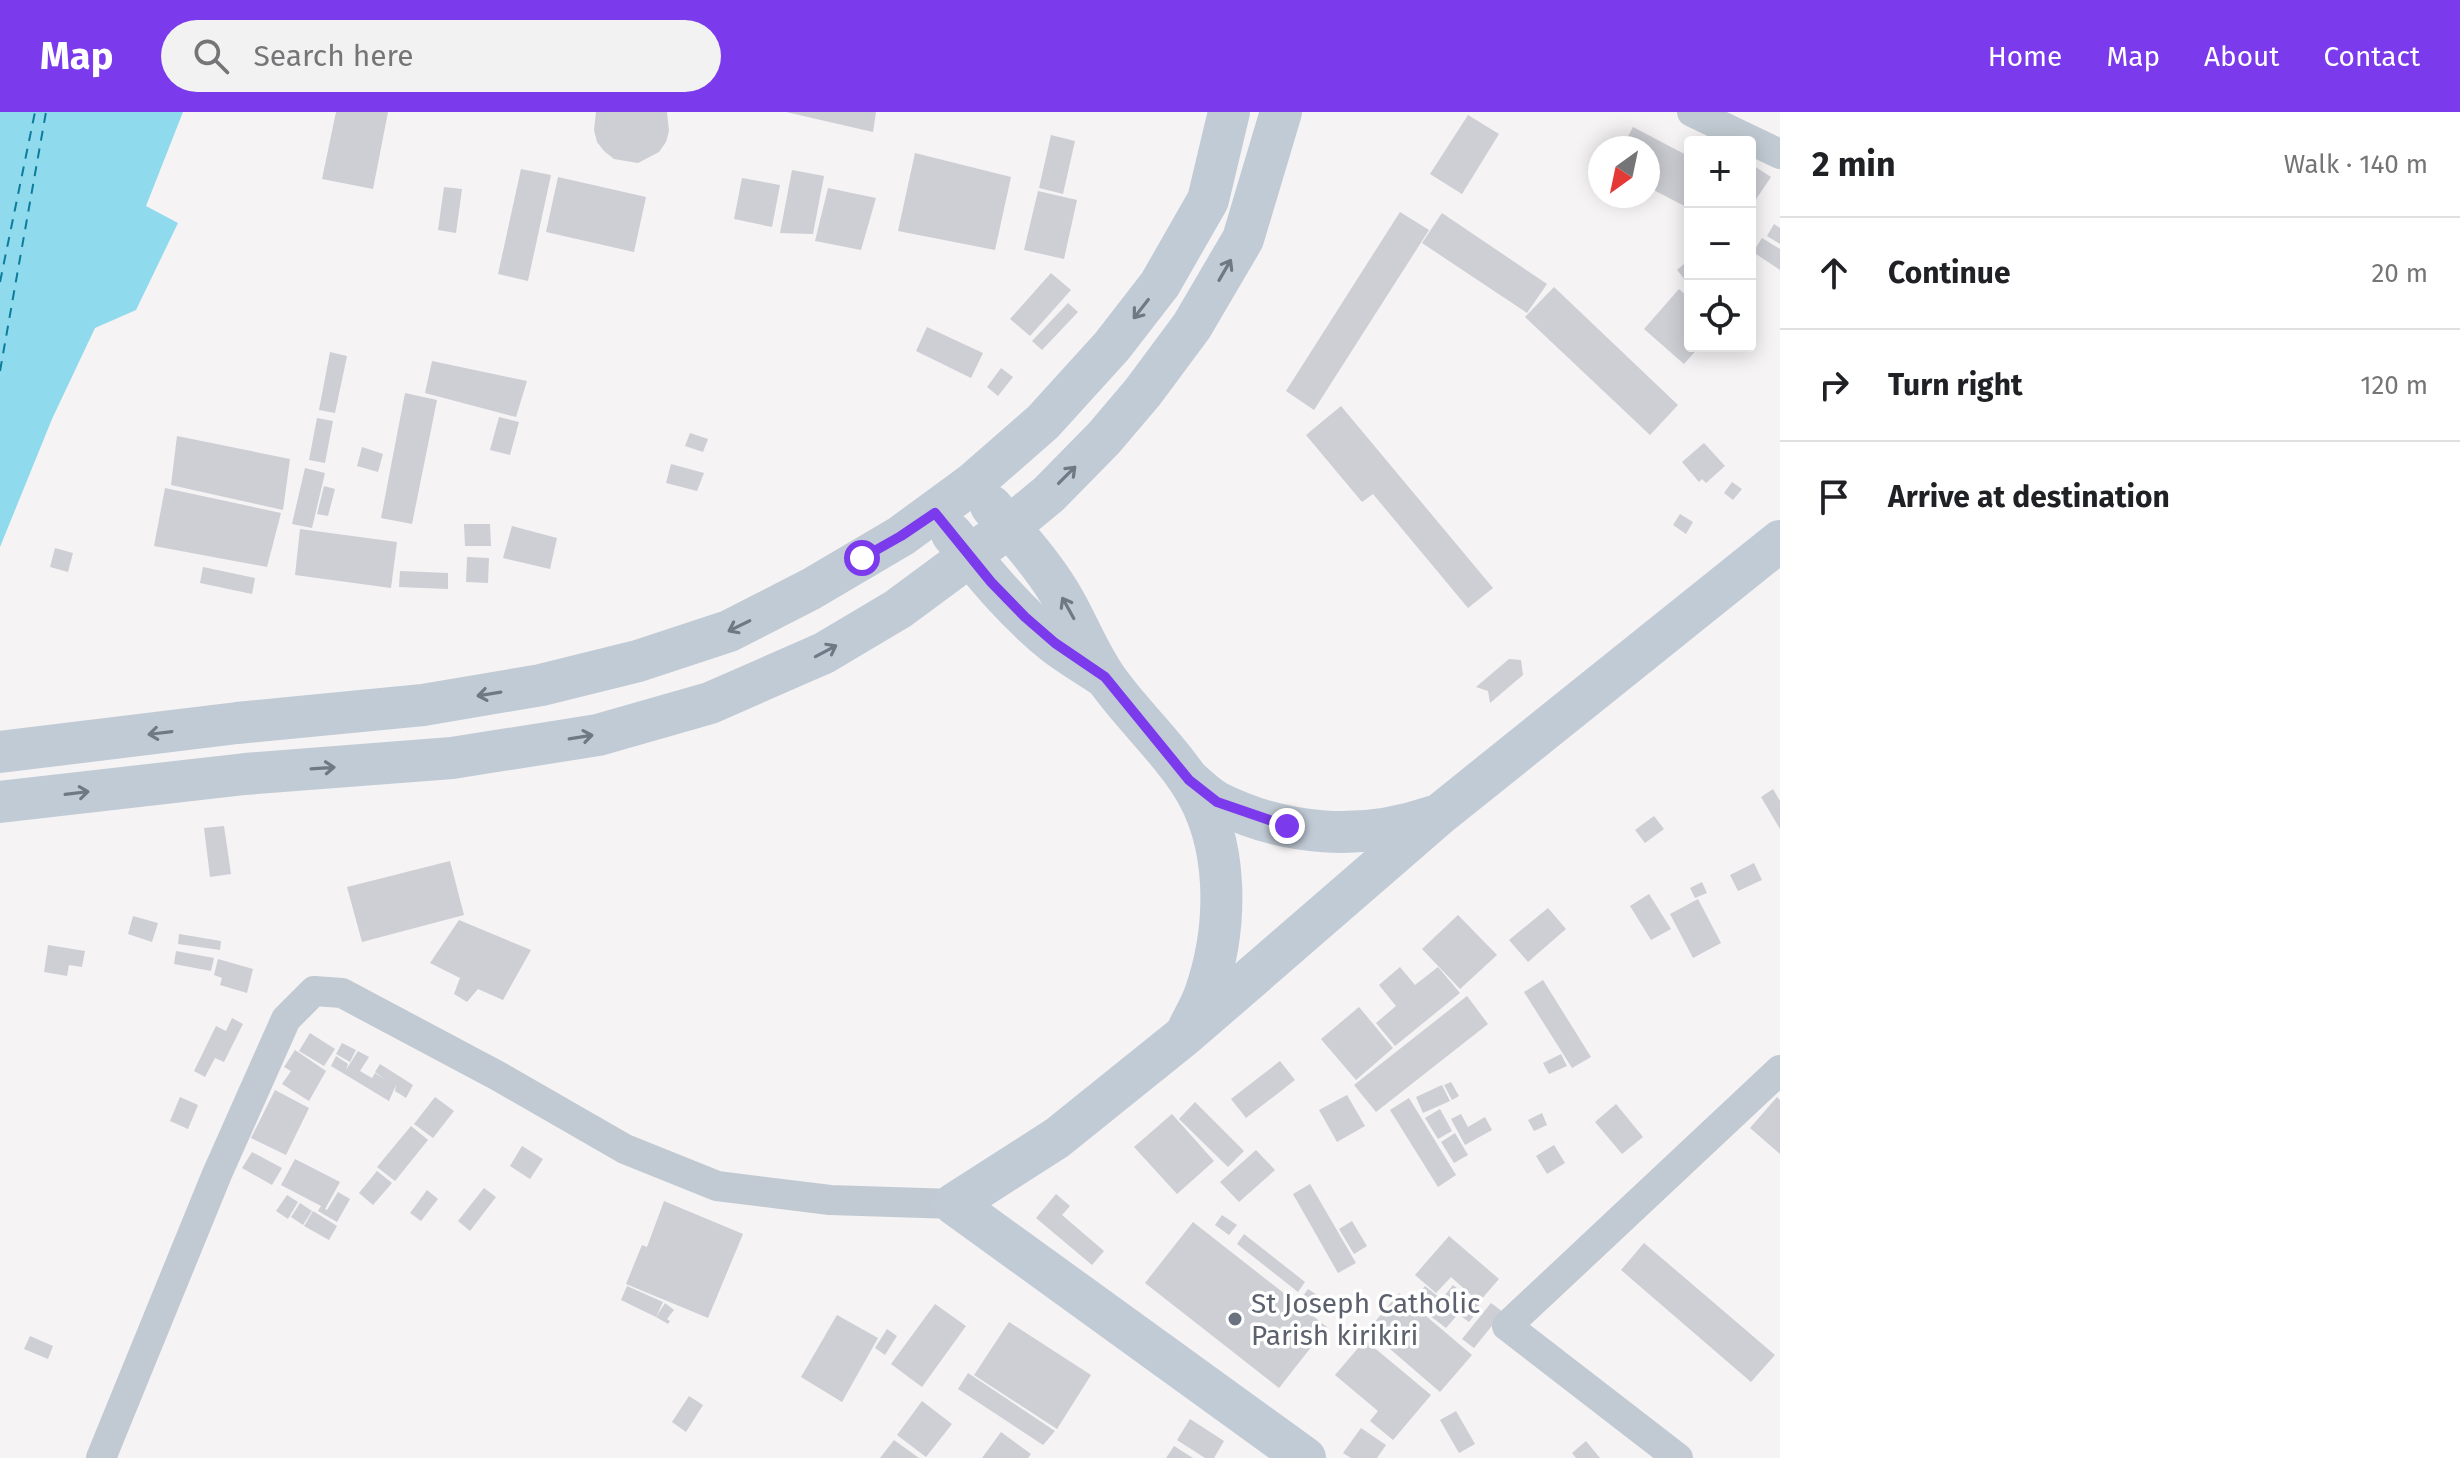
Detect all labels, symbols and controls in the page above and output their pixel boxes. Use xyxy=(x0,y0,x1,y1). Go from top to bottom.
search box xyxy=(161,20,721,92)
text: Map xyxy=(40,33,113,79)
icon: search xyxy=(189,34,233,78)
text: Search here xyxy=(253,38,414,74)
text: Home xyxy=(1988,40,2062,73)
text: Map xyxy=(2106,40,2160,73)
text: About xyxy=(2204,40,2279,73)
text: Contact xyxy=(2323,40,2420,73)
north arrow xyxy=(1588,136,1660,208)
map controls xyxy=(1684,136,1756,352)
button: + xyxy=(1684,136,1756,208)
text: 2 min xyxy=(1812,144,1896,185)
text: Walk · 140 m xyxy=(2284,149,2428,180)
button: − xyxy=(1684,208,1756,280)
icon: ahead xyxy=(1812,251,1856,295)
text: Continue xyxy=(1888,255,2011,291)
one-way arrow xyxy=(1218,258,1233,282)
text: 20 m xyxy=(2371,258,2428,289)
button: locate xyxy=(1684,280,1756,352)
one-way arrow xyxy=(1133,298,1150,319)
icon: right xyxy=(1812,363,1856,407)
text: Turn right xyxy=(1888,367,2023,403)
text: 120 m xyxy=(2360,370,2428,401)
one-way arrow xyxy=(1057,466,1076,485)
icon: arrive xyxy=(1812,475,1856,519)
text: Arrive at destination xyxy=(1888,479,2170,515)
route start xyxy=(844,540,880,576)
one-way arrow xyxy=(1060,597,1076,620)
one-way arrow xyxy=(727,618,751,634)
one-way arrow xyxy=(813,643,837,659)
one-way arrow xyxy=(476,687,502,702)
one-way arrow xyxy=(147,725,174,740)
one-way arrow xyxy=(568,729,593,744)
one-way arrow xyxy=(309,760,336,775)
one-way arrow xyxy=(64,786,90,801)
route end xyxy=(1269,808,1305,844)
place label: St Joseph Catholic Parish kirikiri xyxy=(1251,1287,1480,1352)
marker: St Joseph Catholic Parish kirikiri xyxy=(1226,1310,1244,1328)

